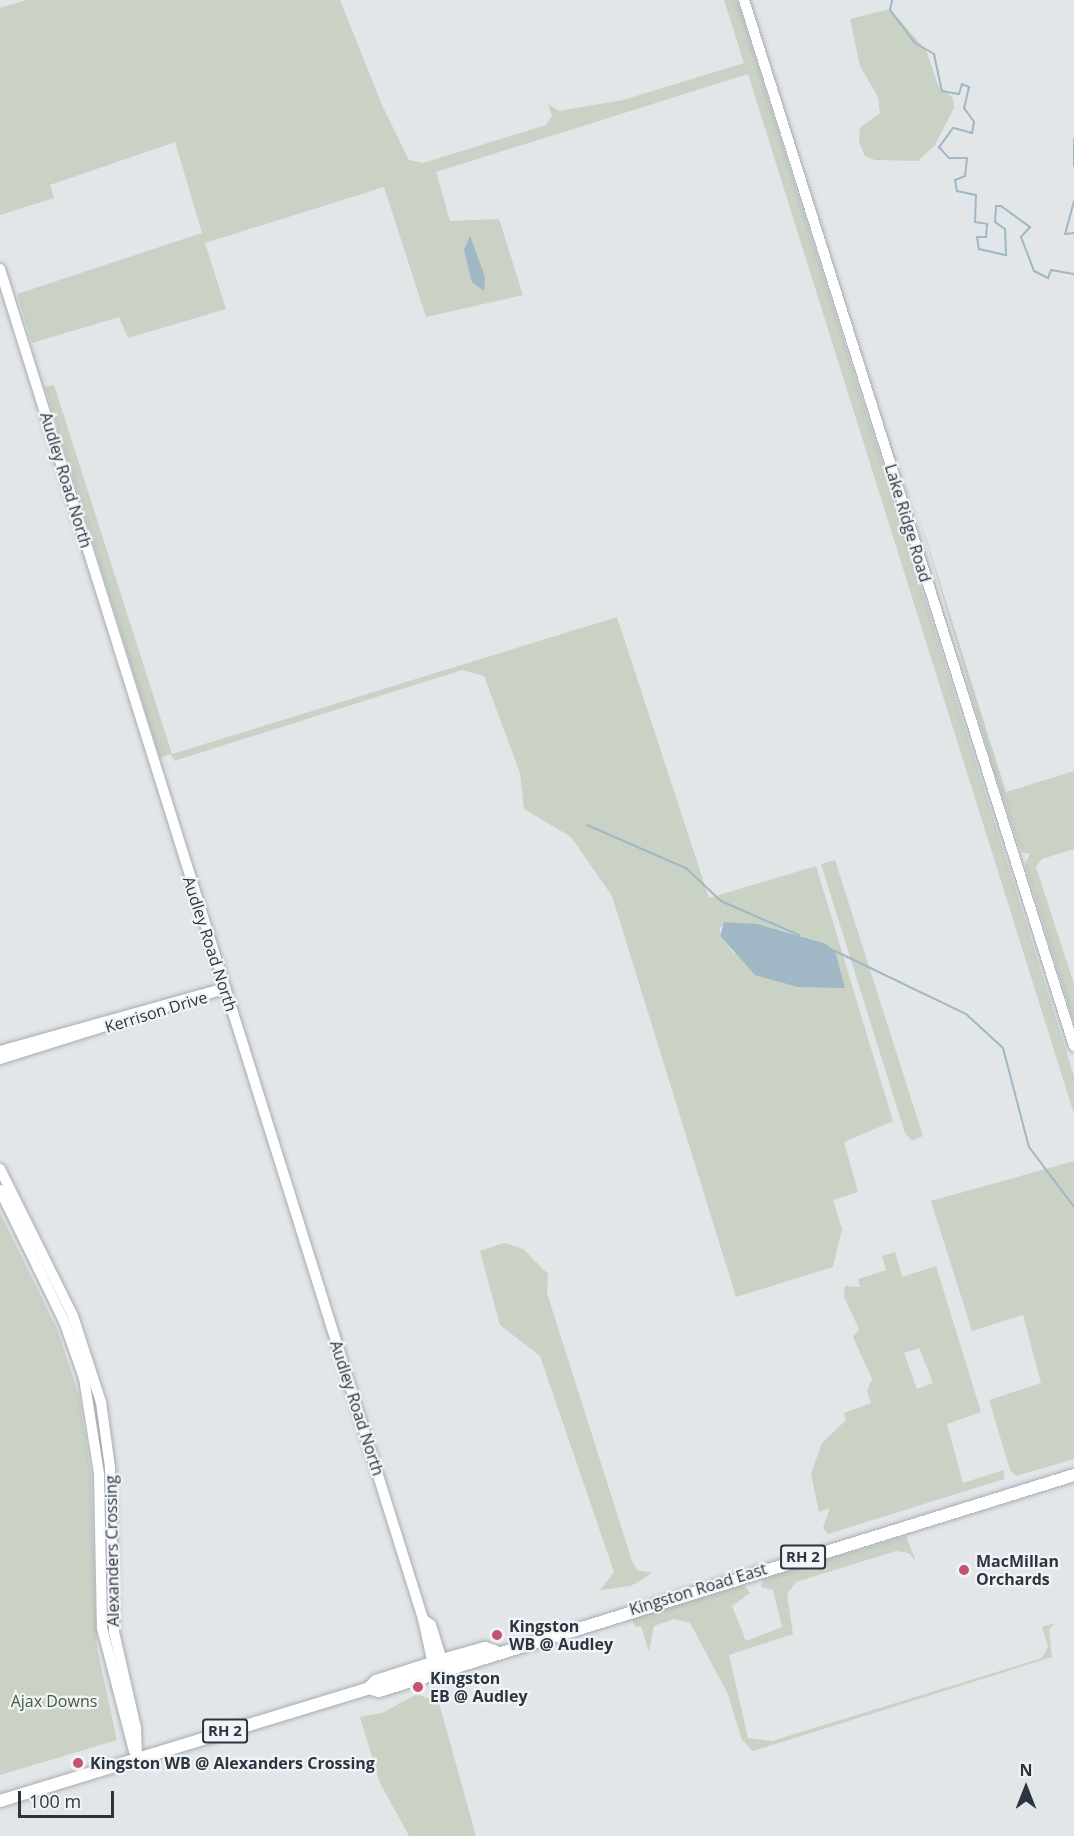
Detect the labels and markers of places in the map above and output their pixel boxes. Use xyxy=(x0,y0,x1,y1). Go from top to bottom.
place label: MacMillan Orchards xyxy=(976,1551,1059,1589)
marker: MacMillan Orchards xyxy=(957,1563,971,1577)
place label: Kingston WB @ Audley xyxy=(509,1616,613,1654)
marker: Kingston WB @ Audley xyxy=(490,1628,504,1642)
place label: Kingston EB @ Audley xyxy=(430,1668,527,1706)
marker: Kingston EB @ Audley xyxy=(411,1680,425,1694)
place label: Kingston WB @ Alexanders Crossing xyxy=(90,1753,375,1773)
marker: Kingston WB @ Alexanders Crossing xyxy=(71,1756,85,1770)

